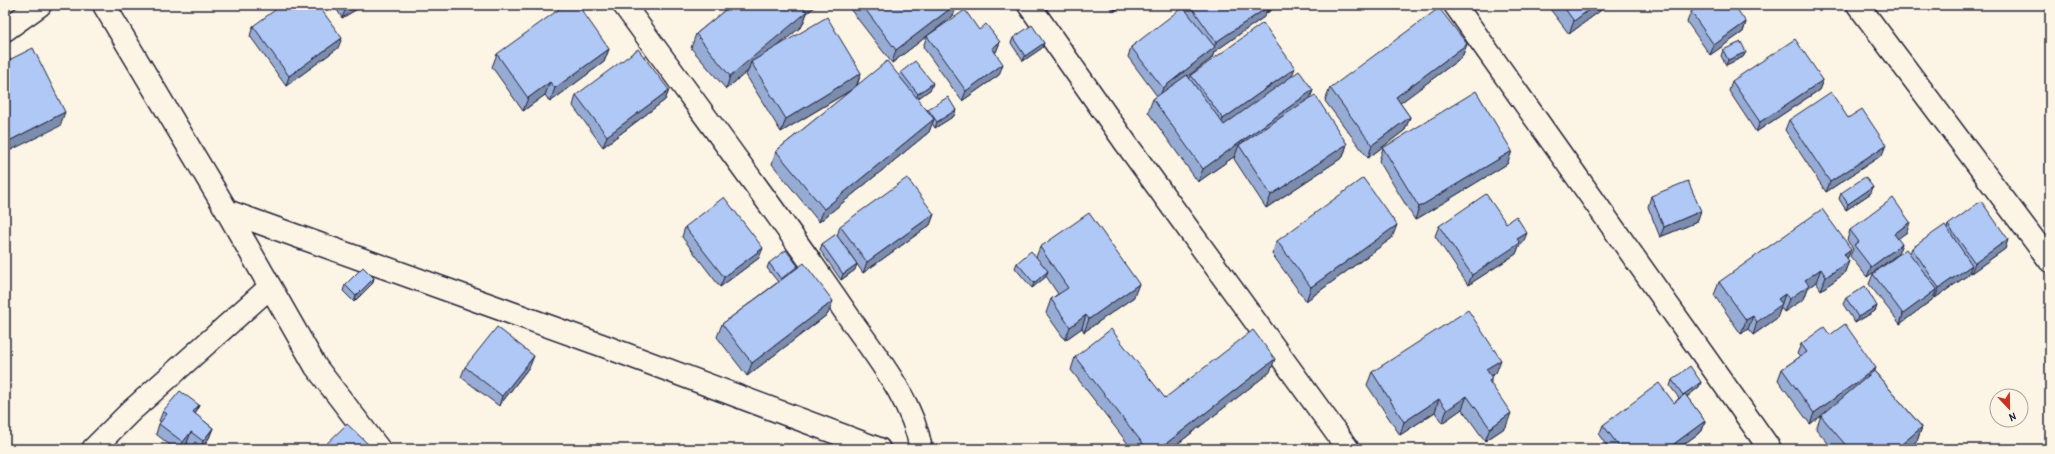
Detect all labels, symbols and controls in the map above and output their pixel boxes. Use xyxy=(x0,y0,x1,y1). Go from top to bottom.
north arrow xyxy=(1989,388,2029,428)
text: N xyxy=(2007,410,2018,425)

